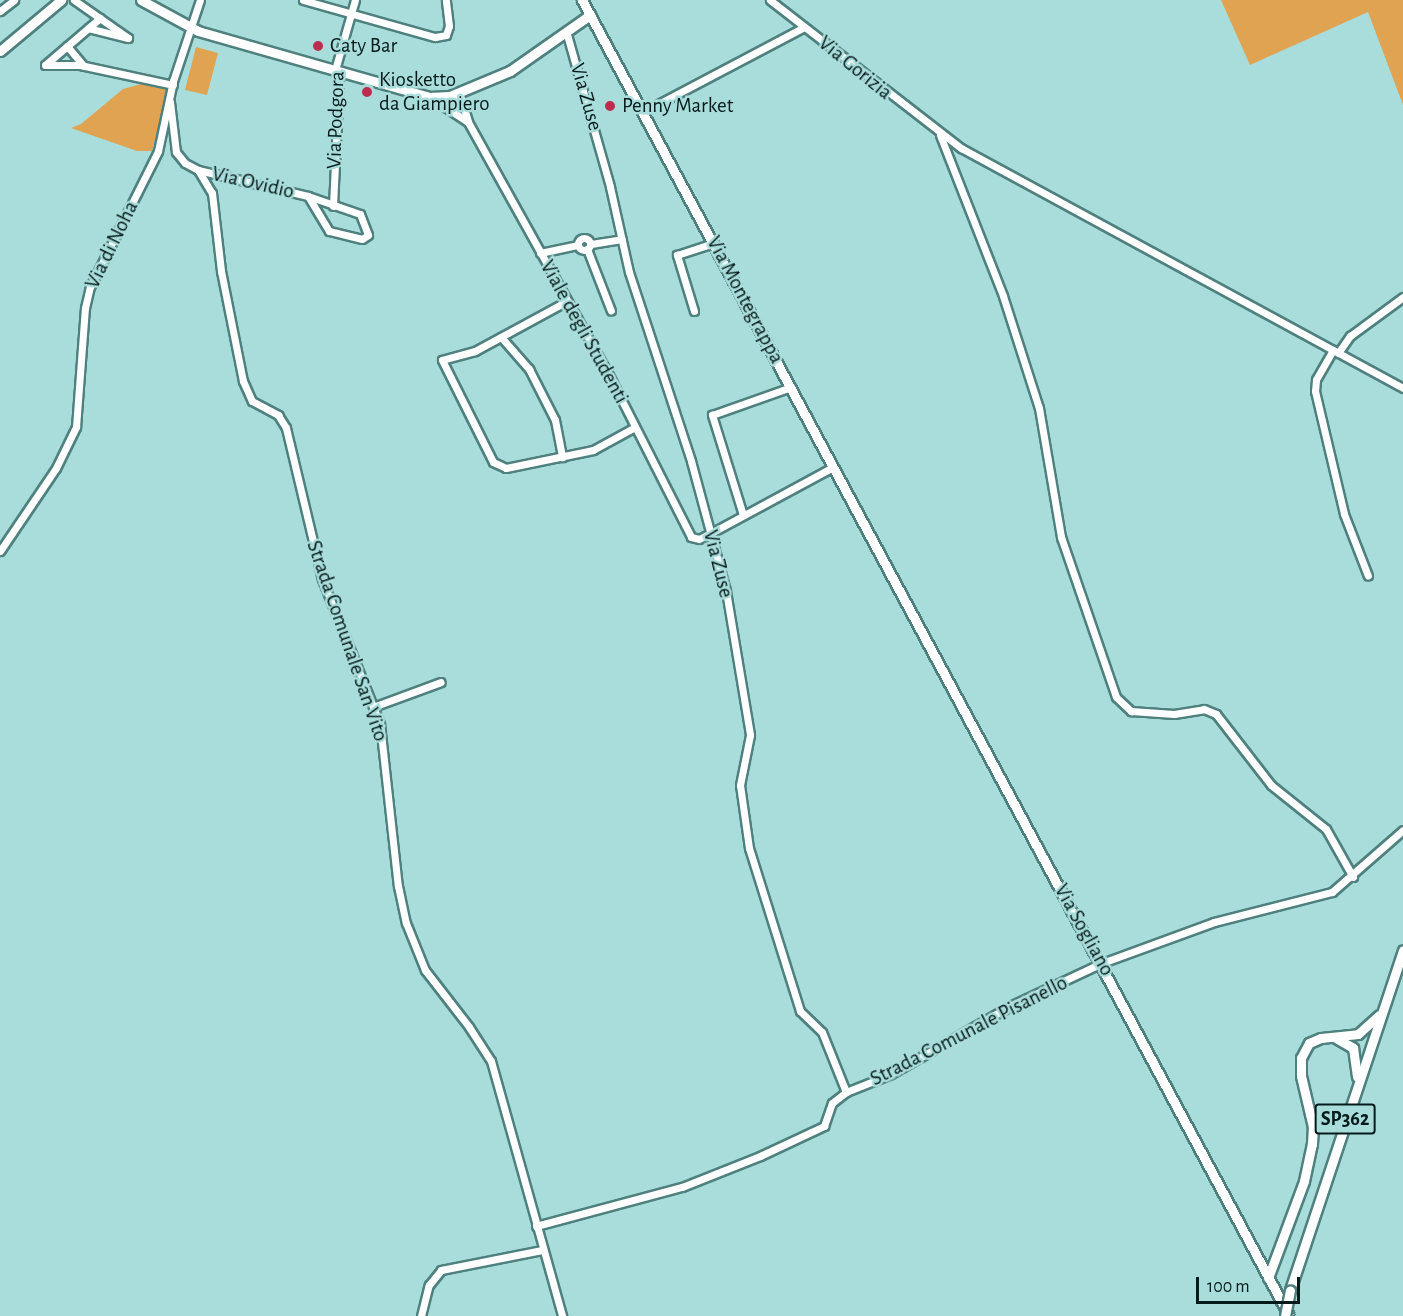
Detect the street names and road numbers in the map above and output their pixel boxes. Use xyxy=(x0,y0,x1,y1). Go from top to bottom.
street label: Via Gorizia xyxy=(813,31,897,105)
street label: Via Zuse xyxy=(564,60,608,134)
street label: Via Podgora xyxy=(322,71,350,169)
street label: Via Ovidio xyxy=(209,161,297,205)
street label: Via di Noha xyxy=(80,197,144,293)
street label: Via Montegrappa xyxy=(701,232,789,368)
street label: Viale degli Studenti xyxy=(534,256,634,408)
street label: Via Zuse xyxy=(697,527,739,601)
street label: Strada Comunale San Vito xyxy=(301,537,393,745)
street label: Via Sogliano xyxy=(1048,880,1120,980)
street label: Strada Comunale Pisanello xyxy=(866,970,1072,1092)
road number: SP362 xyxy=(1314,1102,1376,1136)

